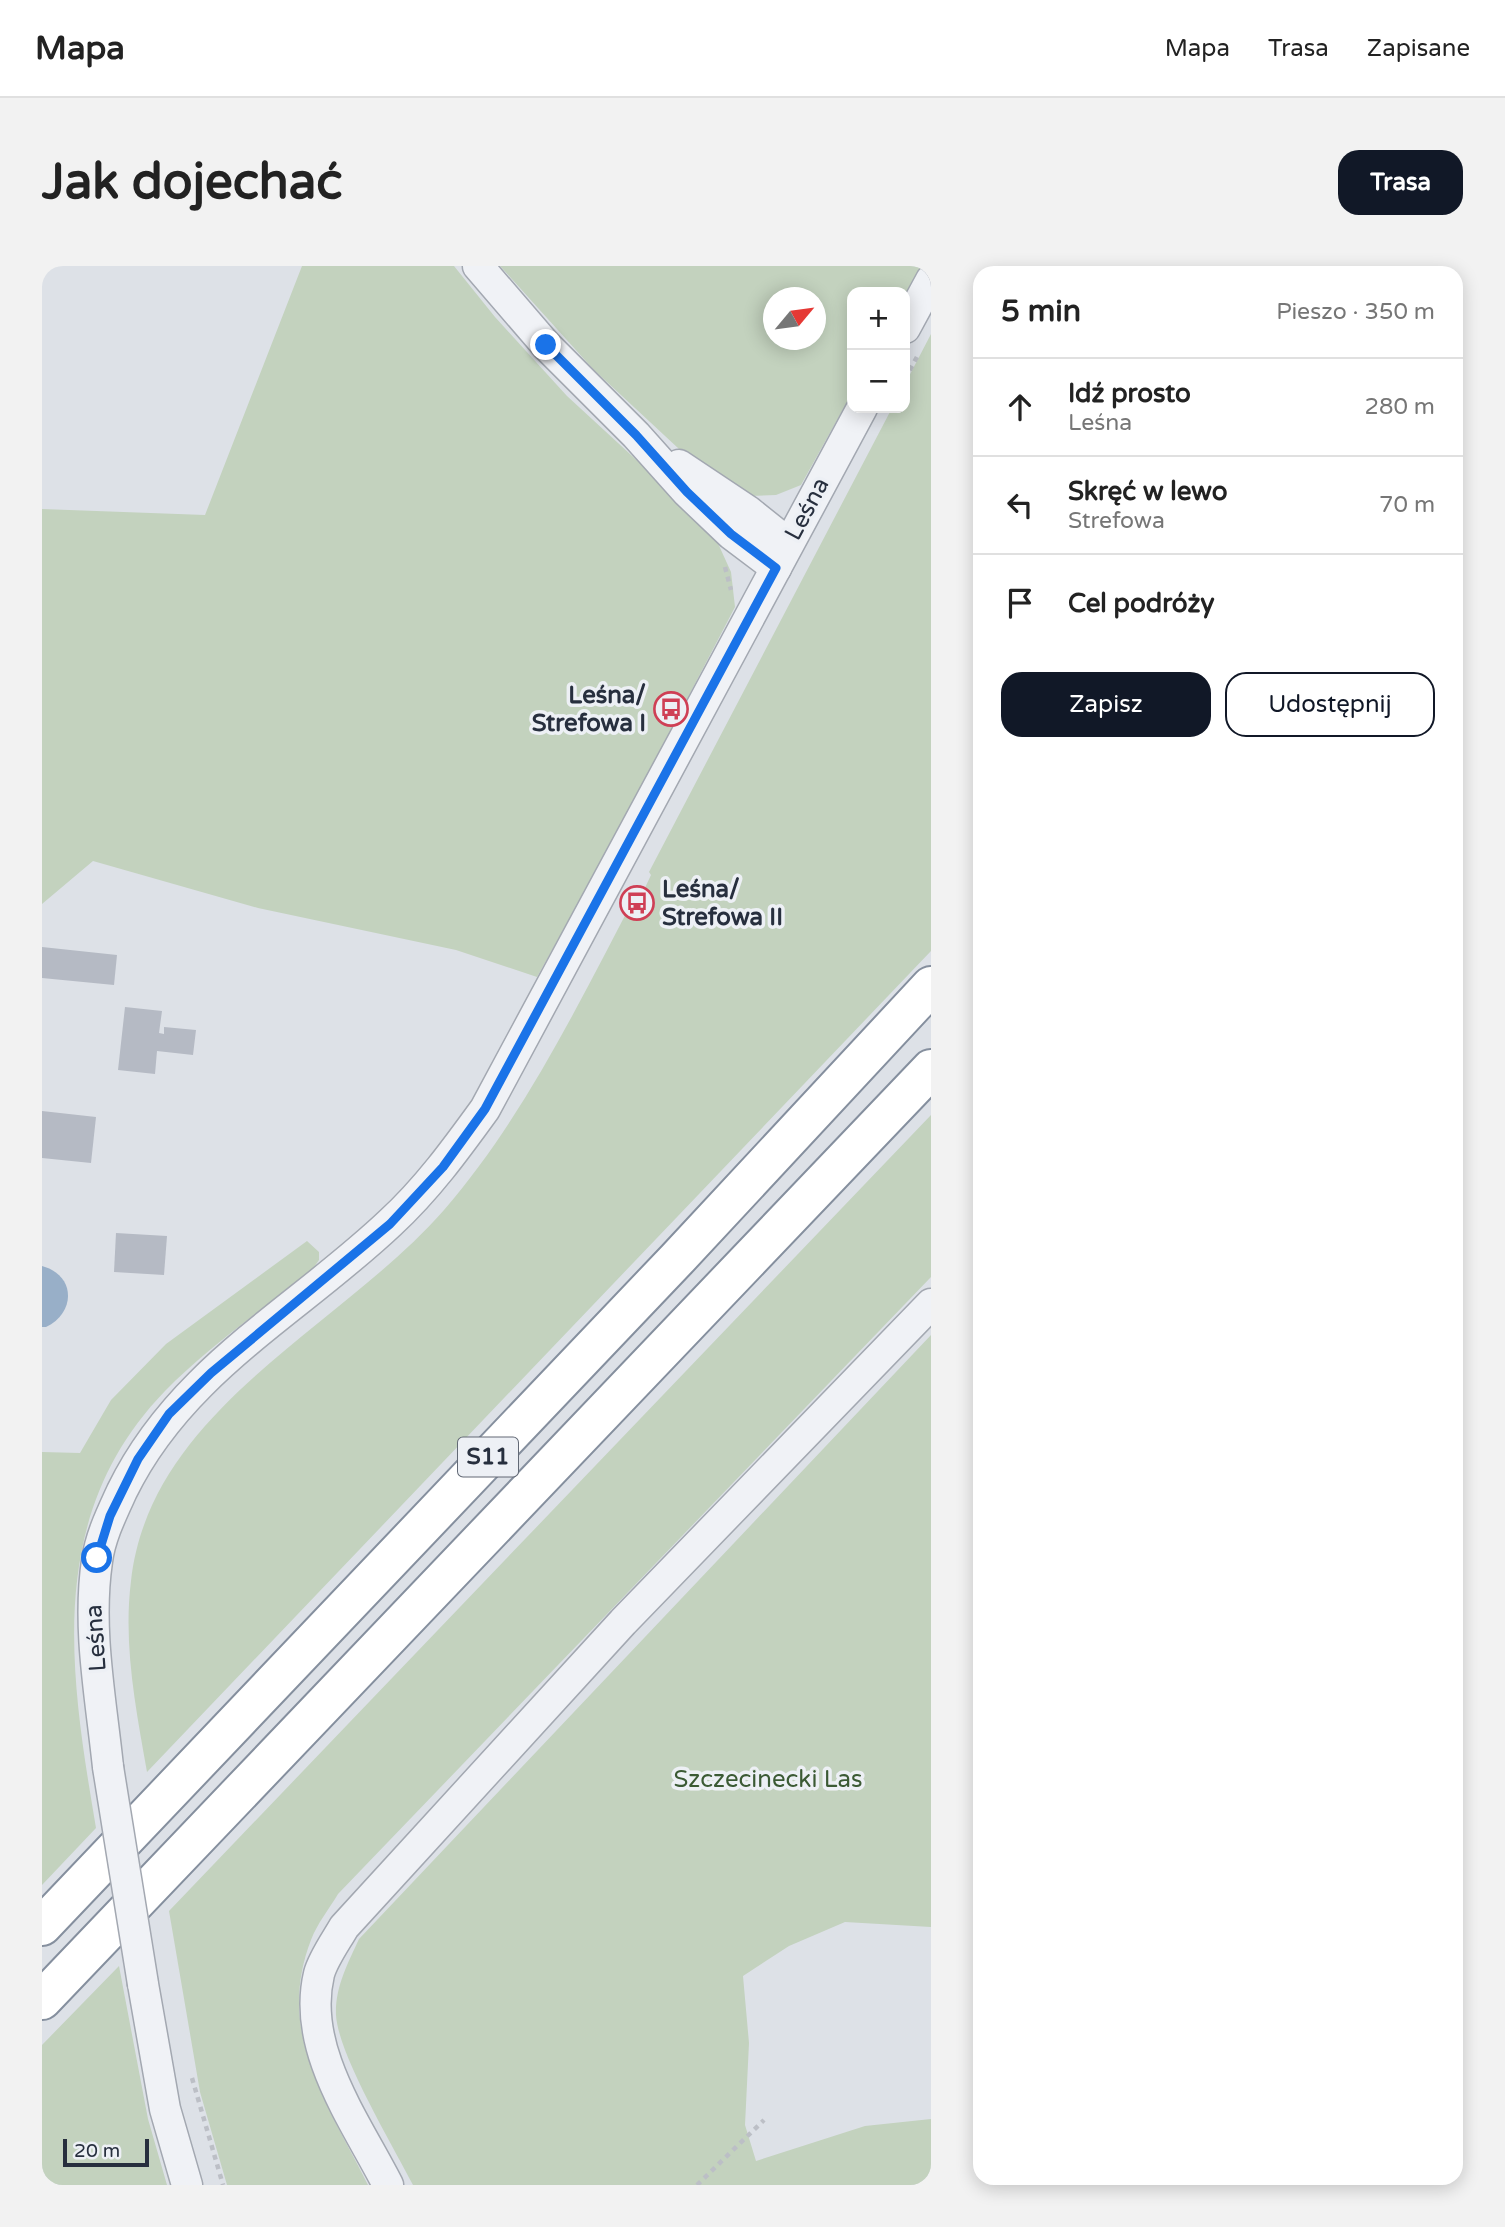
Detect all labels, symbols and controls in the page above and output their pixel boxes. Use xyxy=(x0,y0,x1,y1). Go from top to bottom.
text: Mapa xyxy=(35,29,125,68)
text: Mapa xyxy=(1165,34,1230,63)
text: Trasa xyxy=(1268,34,1329,63)
text: Zapisane xyxy=(1367,34,1470,63)
button: Trasa xyxy=(1338,150,1463,215)
text: Jak dojechać xyxy=(42,153,342,212)
north arrow xyxy=(763,287,826,350)
map controls xyxy=(847,287,910,413)
button: + xyxy=(847,287,910,350)
text: 5 min xyxy=(1001,293,1081,330)
text: Pieszo · 350 m xyxy=(1276,298,1435,326)
route end xyxy=(530,329,561,360)
button: − xyxy=(847,350,910,413)
text: Idź prosto xyxy=(1068,378,1191,409)
icon: ahead xyxy=(1001,388,1039,426)
text: 280 m xyxy=(1365,393,1435,421)
text: Leśna xyxy=(1068,409,1132,437)
street label: Leśna xyxy=(778,473,836,545)
text: Skręć w lewo xyxy=(1068,476,1228,507)
icon: left xyxy=(1001,486,1039,524)
text: 70 m xyxy=(1379,491,1435,519)
text: Strefowa xyxy=(1068,507,1165,535)
icon: arrive xyxy=(1001,584,1039,622)
text: Cel podróży xyxy=(1068,588,1215,619)
button: Zapisz xyxy=(1001,672,1211,737)
button: Udostępnij xyxy=(1225,672,1435,737)
place label: Leśna/ Strefowa I xyxy=(532,681,646,738)
bus stop icon: Leśna/ Strefowa I xyxy=(652,690,690,728)
place label: Leśna/ Strefowa II xyxy=(662,875,783,932)
bus stop icon: Leśna/ Strefowa II xyxy=(618,884,656,922)
road number: S11 xyxy=(458,1438,518,1476)
route start xyxy=(81,1542,112,1573)
street label: Leśna xyxy=(79,1604,113,1672)
park label: Szczecinecki Las xyxy=(674,1765,862,1794)
scale bar xyxy=(63,2136,149,2168)
text: 20 m xyxy=(74,2140,120,2162)

